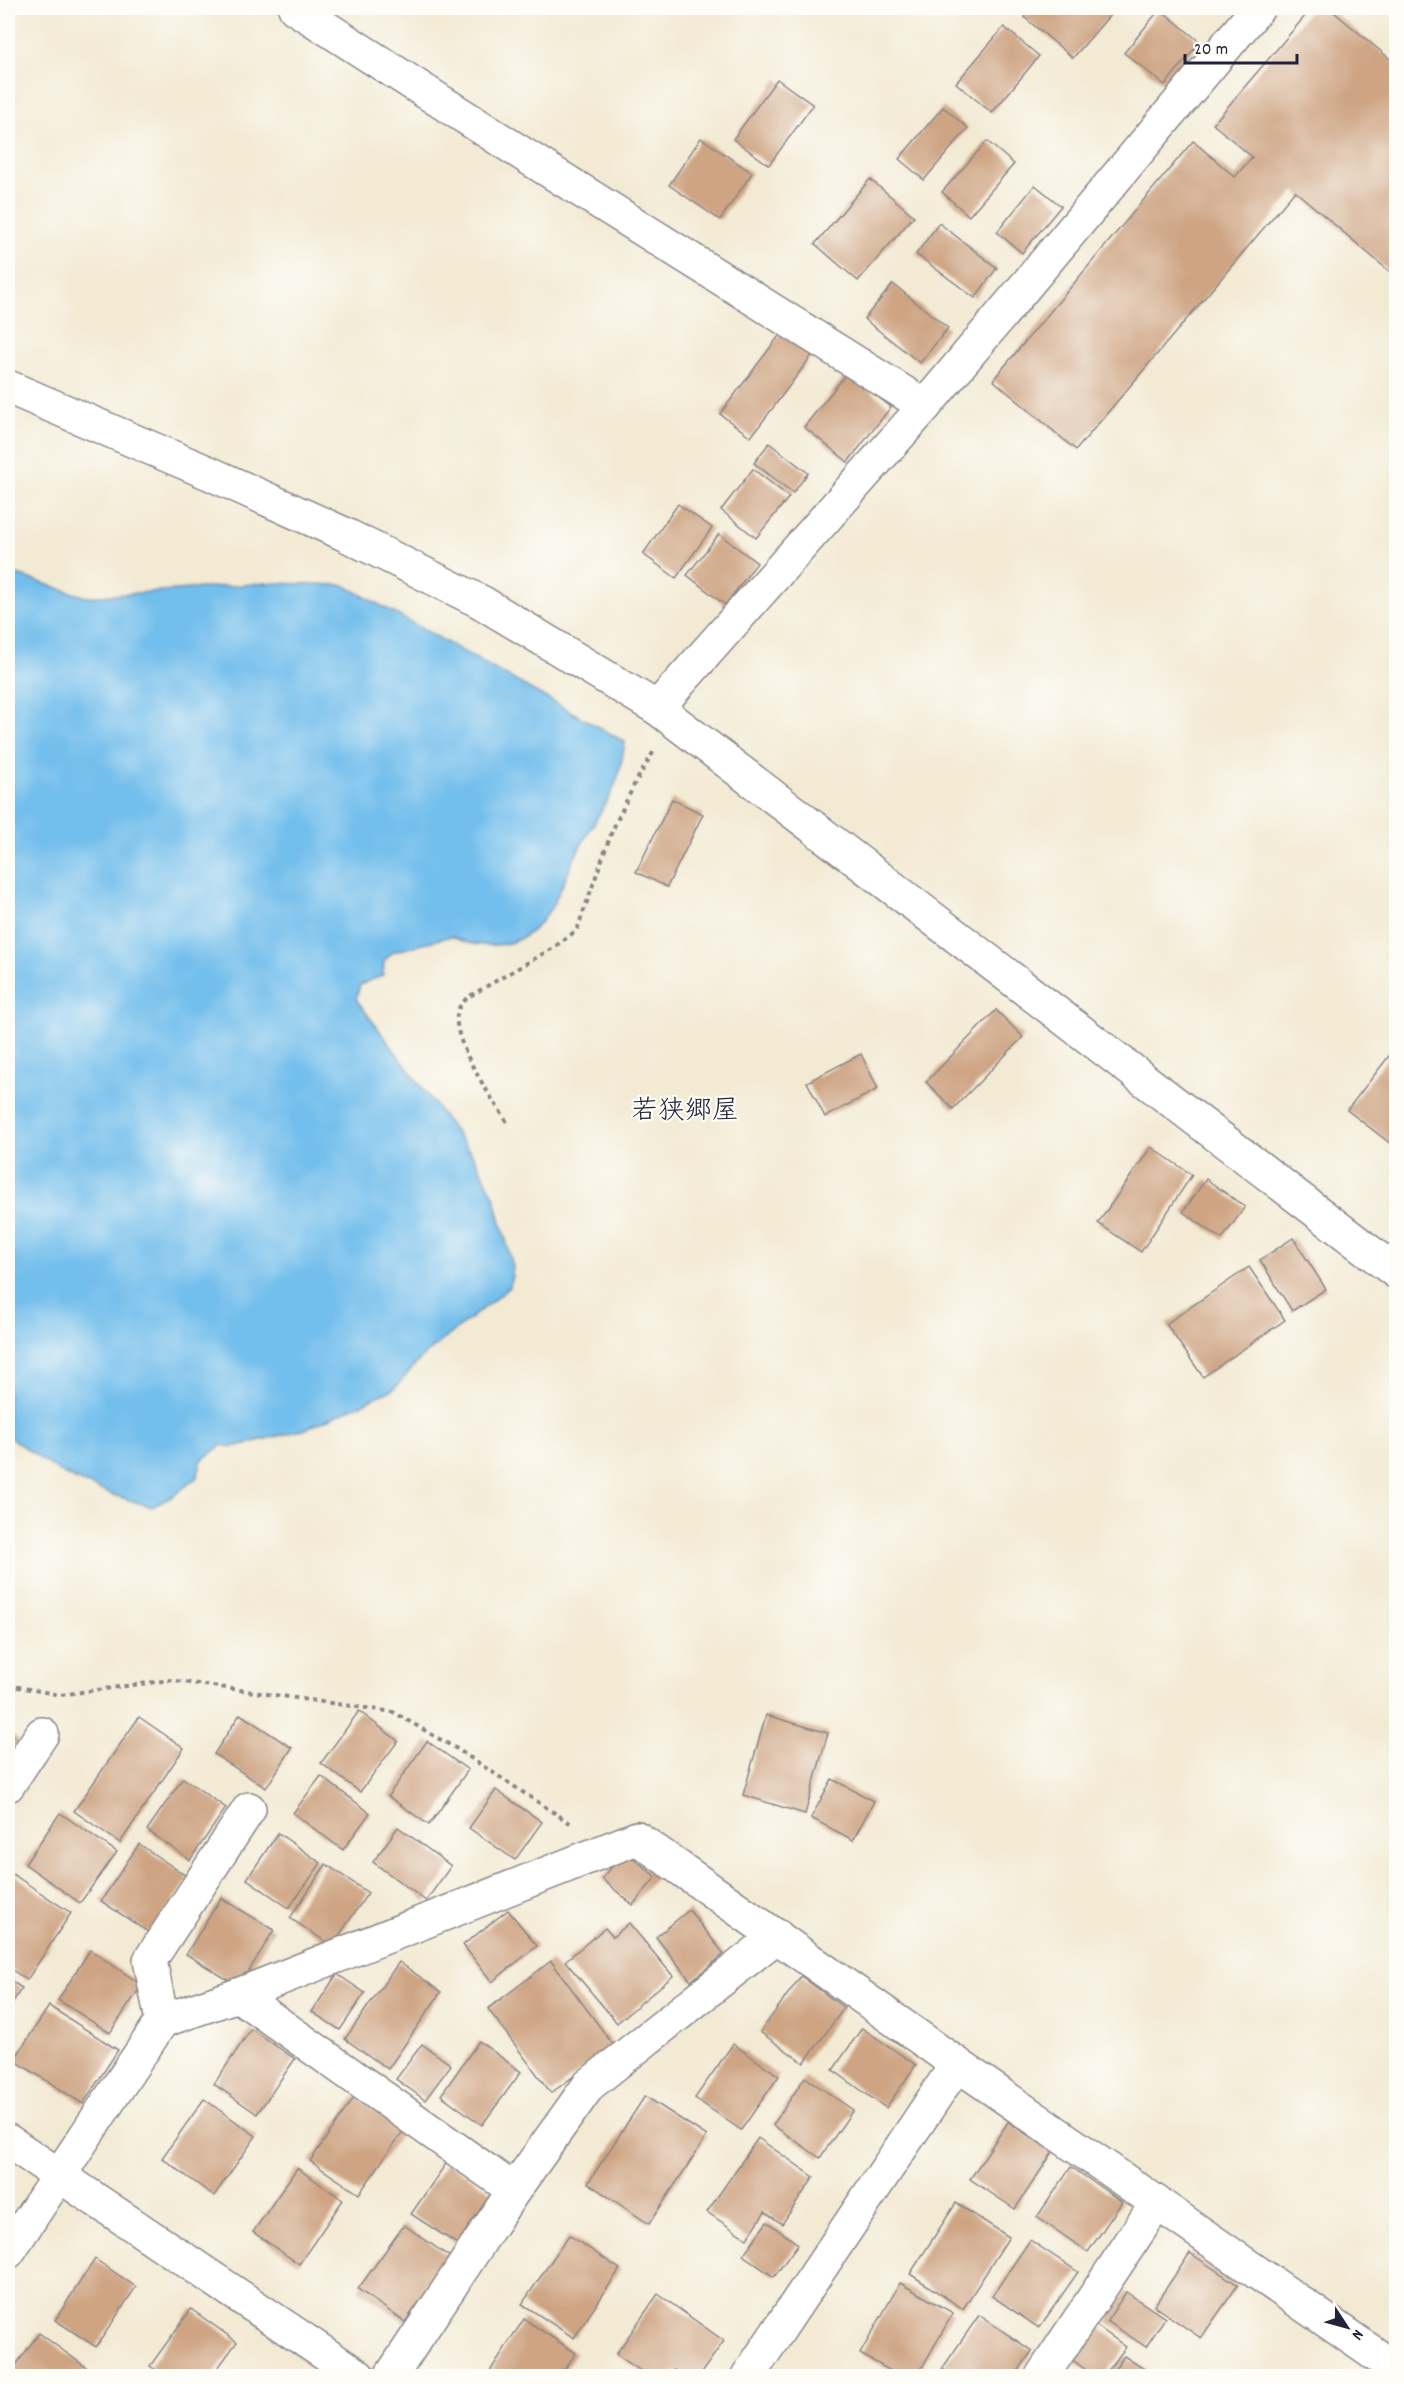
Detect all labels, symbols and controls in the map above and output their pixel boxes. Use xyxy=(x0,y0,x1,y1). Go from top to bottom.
scale bar xyxy=(1185,27,1298,65)
text: 20 m xyxy=(1194,38,1228,63)
district label: 若狭郷屋 xyxy=(631,1093,739,1132)
north arrow xyxy=(1317,2297,1377,2357)
text: N xyxy=(1345,2324,1369,2344)

